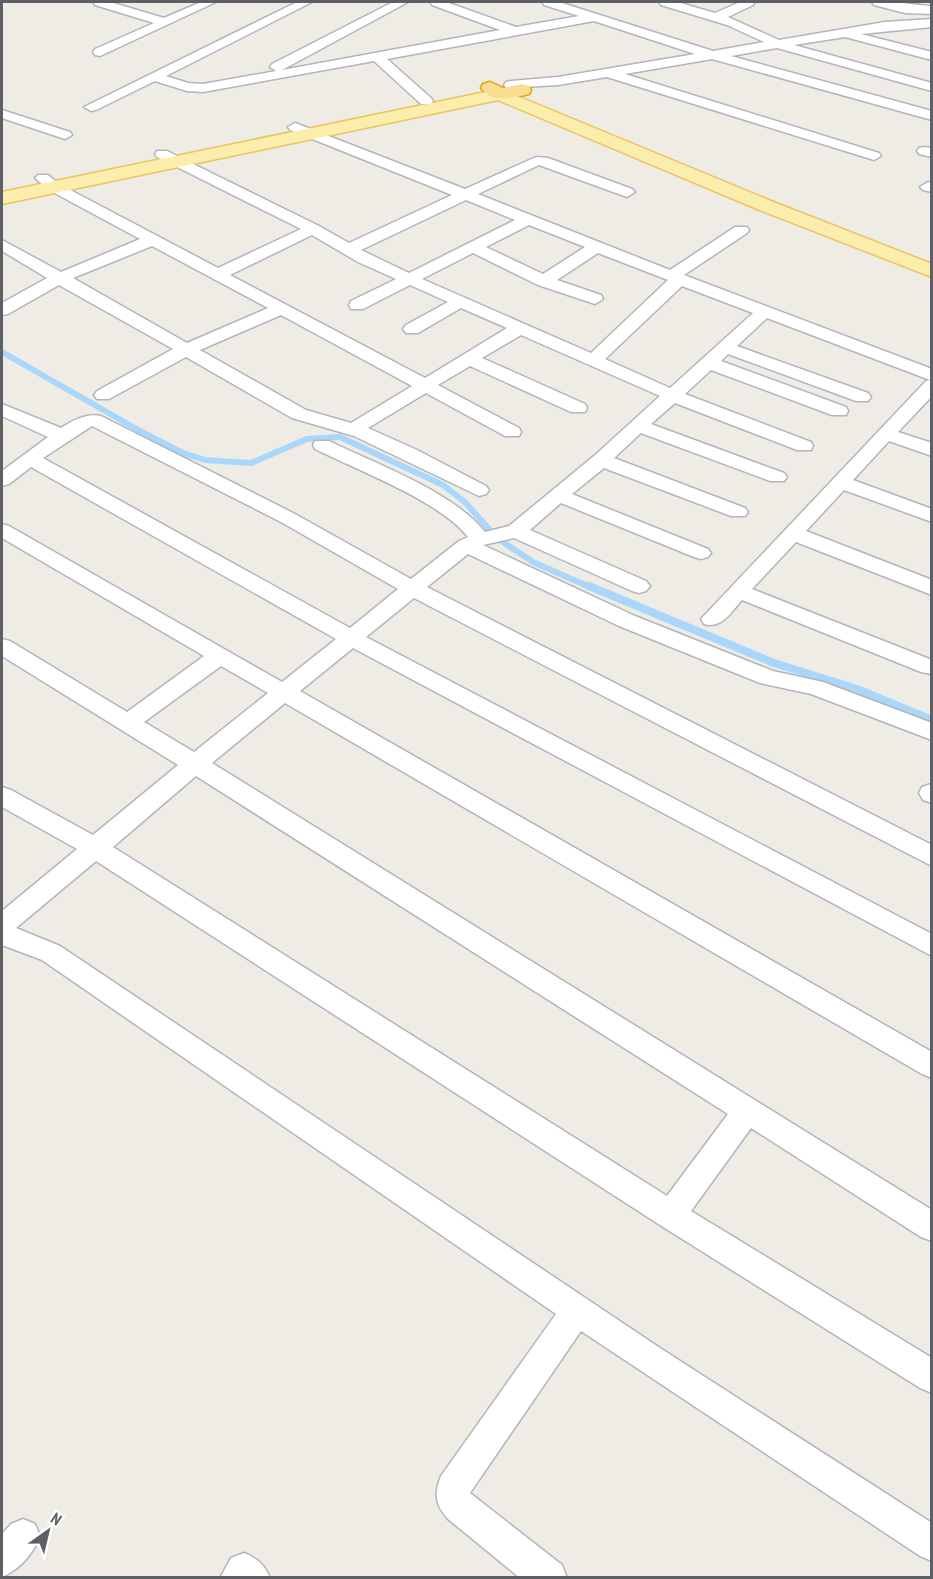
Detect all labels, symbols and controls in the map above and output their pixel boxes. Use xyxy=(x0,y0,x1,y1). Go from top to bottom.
north arrow xyxy=(18,1501,78,1561)
text: N xyxy=(47,1508,66,1529)

